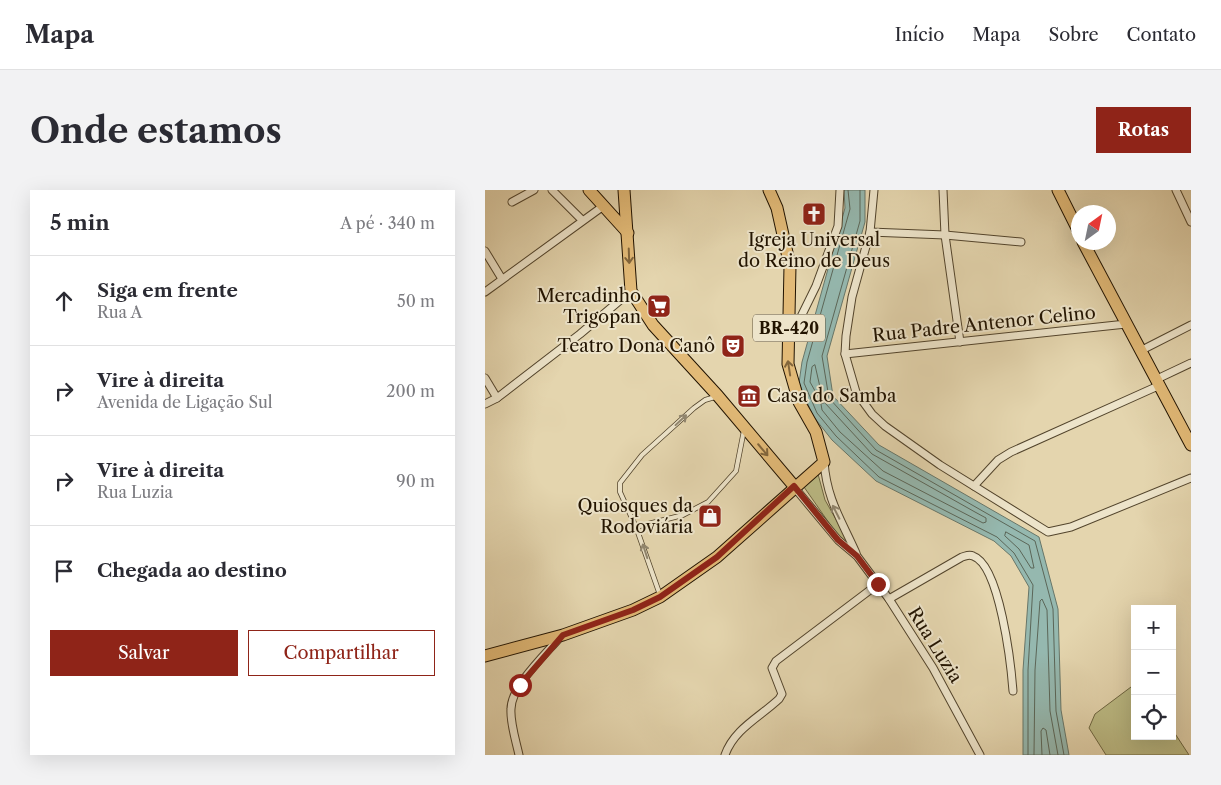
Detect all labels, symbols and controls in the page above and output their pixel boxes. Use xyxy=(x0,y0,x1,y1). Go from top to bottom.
text: Mapa xyxy=(25,20,94,49)
text: Início xyxy=(895,24,944,46)
text: Mapa xyxy=(972,24,1020,46)
text: Sobre xyxy=(1048,24,1099,46)
text: Contato xyxy=(1127,24,1196,46)
button: Rotas xyxy=(1096,107,1191,153)
text: Onde estamos xyxy=(30,109,282,152)
church icon: Igreja Universal do Reino de Deus xyxy=(801,201,827,227)
north arrow xyxy=(1071,205,1116,250)
text: 5 min xyxy=(50,210,110,235)
text: A pé · 340 m xyxy=(340,213,435,233)
place label: Igreja Universal do Reino de Deus xyxy=(738,229,890,272)
one-way arrow xyxy=(624,248,634,264)
text: Siga em frente xyxy=(97,279,238,302)
place label: Mercadinho Trigopan xyxy=(537,285,641,328)
icon: ahead xyxy=(50,287,78,315)
text: 50 m xyxy=(397,291,435,311)
supermarket icon: Mercadinho Trigopan xyxy=(646,293,672,319)
street label: Rua Padre Antenor Celino xyxy=(871,301,1097,347)
text: Rua A xyxy=(97,302,142,322)
road number: BR-420 xyxy=(753,315,825,342)
theatre icon: Teatro Dona Canô xyxy=(720,333,746,359)
place label: Teatro Dona Canô xyxy=(557,335,715,357)
one-way arrow xyxy=(784,360,794,376)
text: Vire à direita xyxy=(97,369,224,392)
icon: right xyxy=(50,377,78,405)
text: 200 m xyxy=(386,381,435,401)
museum icon: Casa do Samba xyxy=(736,383,762,409)
place label: Casa do Samba xyxy=(767,385,897,407)
text: Avenida de Ligação Sul xyxy=(97,392,273,412)
one-way arrow xyxy=(675,414,688,426)
one-way arrow xyxy=(757,443,768,456)
text: Vire à direita xyxy=(97,459,224,482)
icon: right xyxy=(50,467,78,495)
text: 90 m xyxy=(396,471,435,491)
text: Rua Luzia xyxy=(97,482,173,502)
place label: Quiosques da Rodoviária xyxy=(577,495,694,538)
shop icon: Quiosques da Rodoviária xyxy=(697,503,723,529)
one-way arrow xyxy=(831,505,840,520)
one-way arrow xyxy=(639,544,649,560)
icon: arrive xyxy=(50,557,78,585)
text: Chegada ao destino xyxy=(97,559,287,582)
route end xyxy=(867,573,890,596)
street label: Rua Luzia xyxy=(903,603,967,687)
map controls xyxy=(1131,605,1176,740)
button: + xyxy=(1131,605,1176,650)
button: Salvar xyxy=(50,630,238,676)
button: Compartilhar xyxy=(248,630,435,676)
button: − xyxy=(1131,650,1176,695)
route start xyxy=(509,674,532,697)
button: locate xyxy=(1131,695,1176,740)

